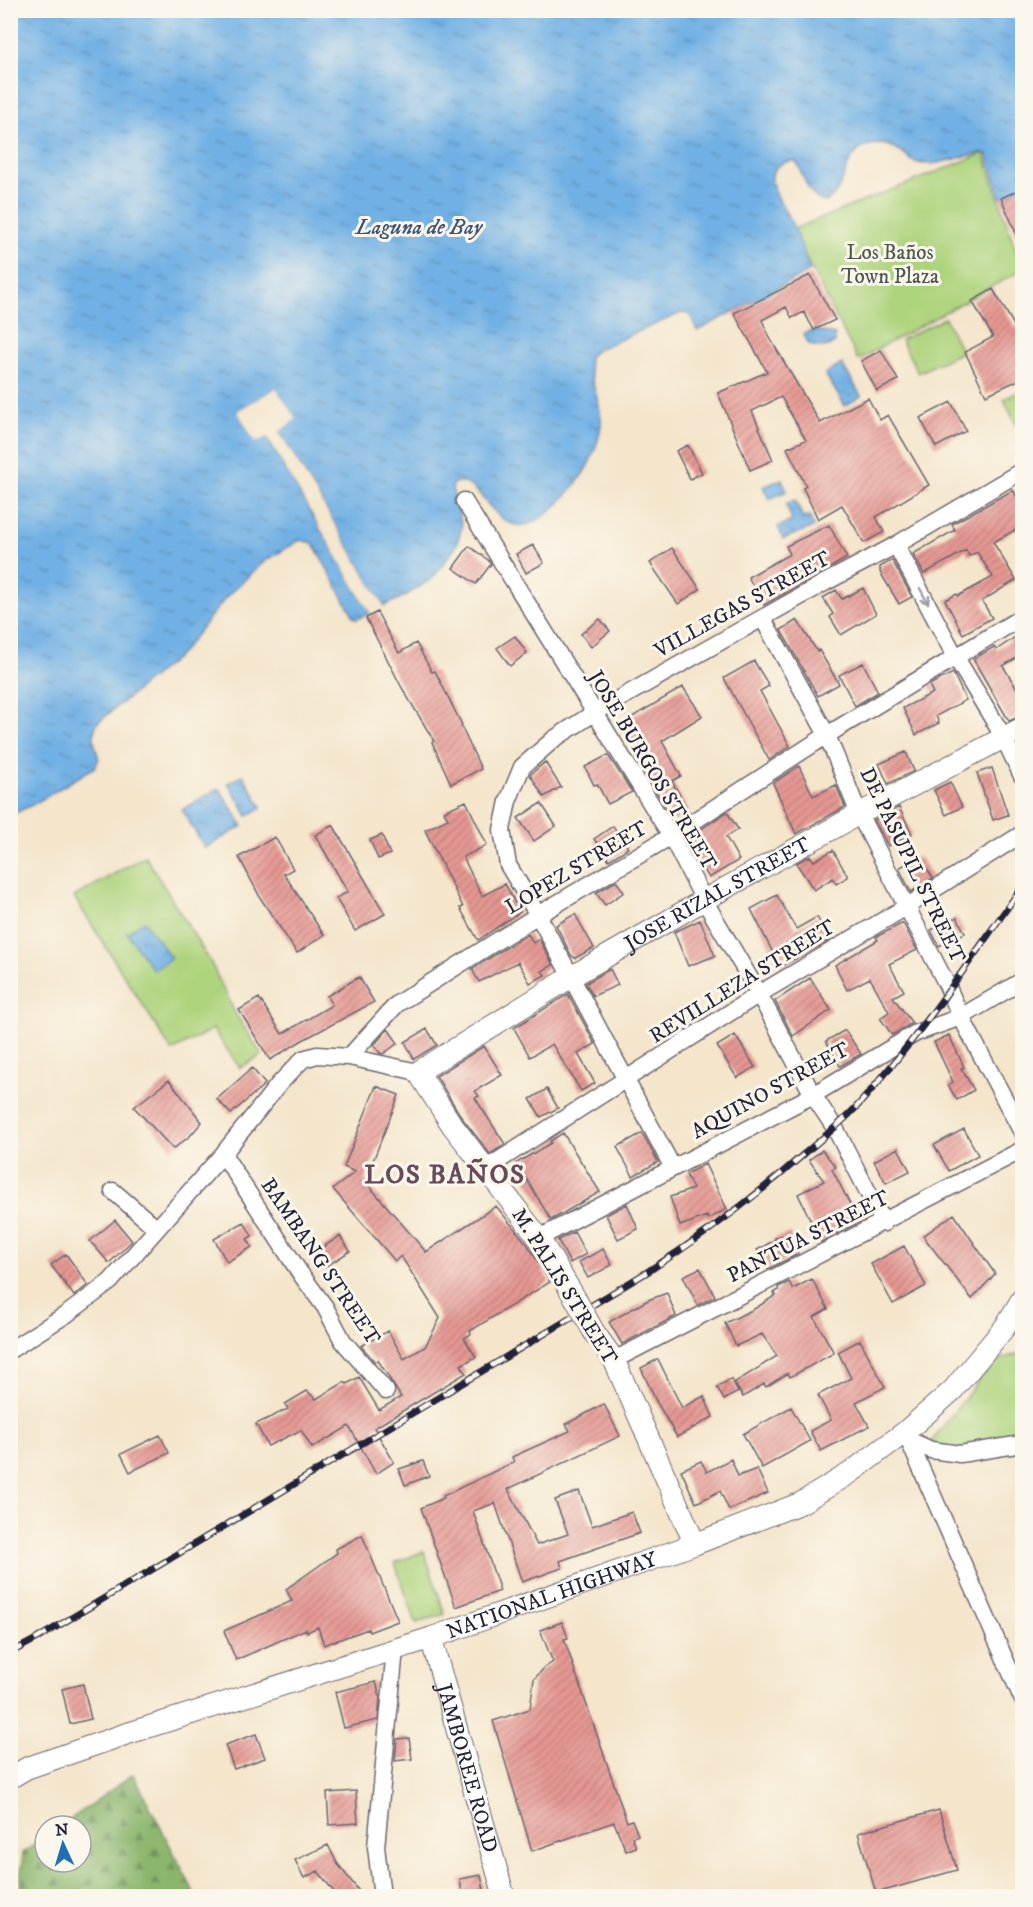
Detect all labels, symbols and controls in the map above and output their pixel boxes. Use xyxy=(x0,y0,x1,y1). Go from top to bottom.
water label: Laguna de Bay xyxy=(354,214,484,241)
park label: Los Baños Town Plaza xyxy=(841,240,939,290)
street label: VILLEGAS STREET xyxy=(649,546,835,665)
one-way arrow xyxy=(919,587,930,605)
street label: JOSE BURGOS STREET xyxy=(581,664,722,875)
street label: DE PASUPIL STREET xyxy=(853,764,971,967)
street label: LOPEZ STREET xyxy=(501,815,652,921)
street label: JOSE RIZAL STREET xyxy=(618,832,815,958)
street label: REVILLEZA STREET xyxy=(645,914,840,1050)
street label: AQUINO STREET xyxy=(687,1037,854,1145)
district label: LOS BAÑOS xyxy=(364,1158,526,1192)
street label: BAMBANG STREET xyxy=(255,1173,386,1350)
street label: PANTUA STREET xyxy=(723,1185,894,1289)
street label: M. PALIS STREET xyxy=(506,1204,623,1370)
street label: NATIONAL HIGHWAY xyxy=(443,1546,661,1645)
street label: JAMBOREE ROAD xyxy=(430,1679,503,1856)
north arrow xyxy=(33,1814,93,1874)
text: N xyxy=(55,1820,69,1840)

